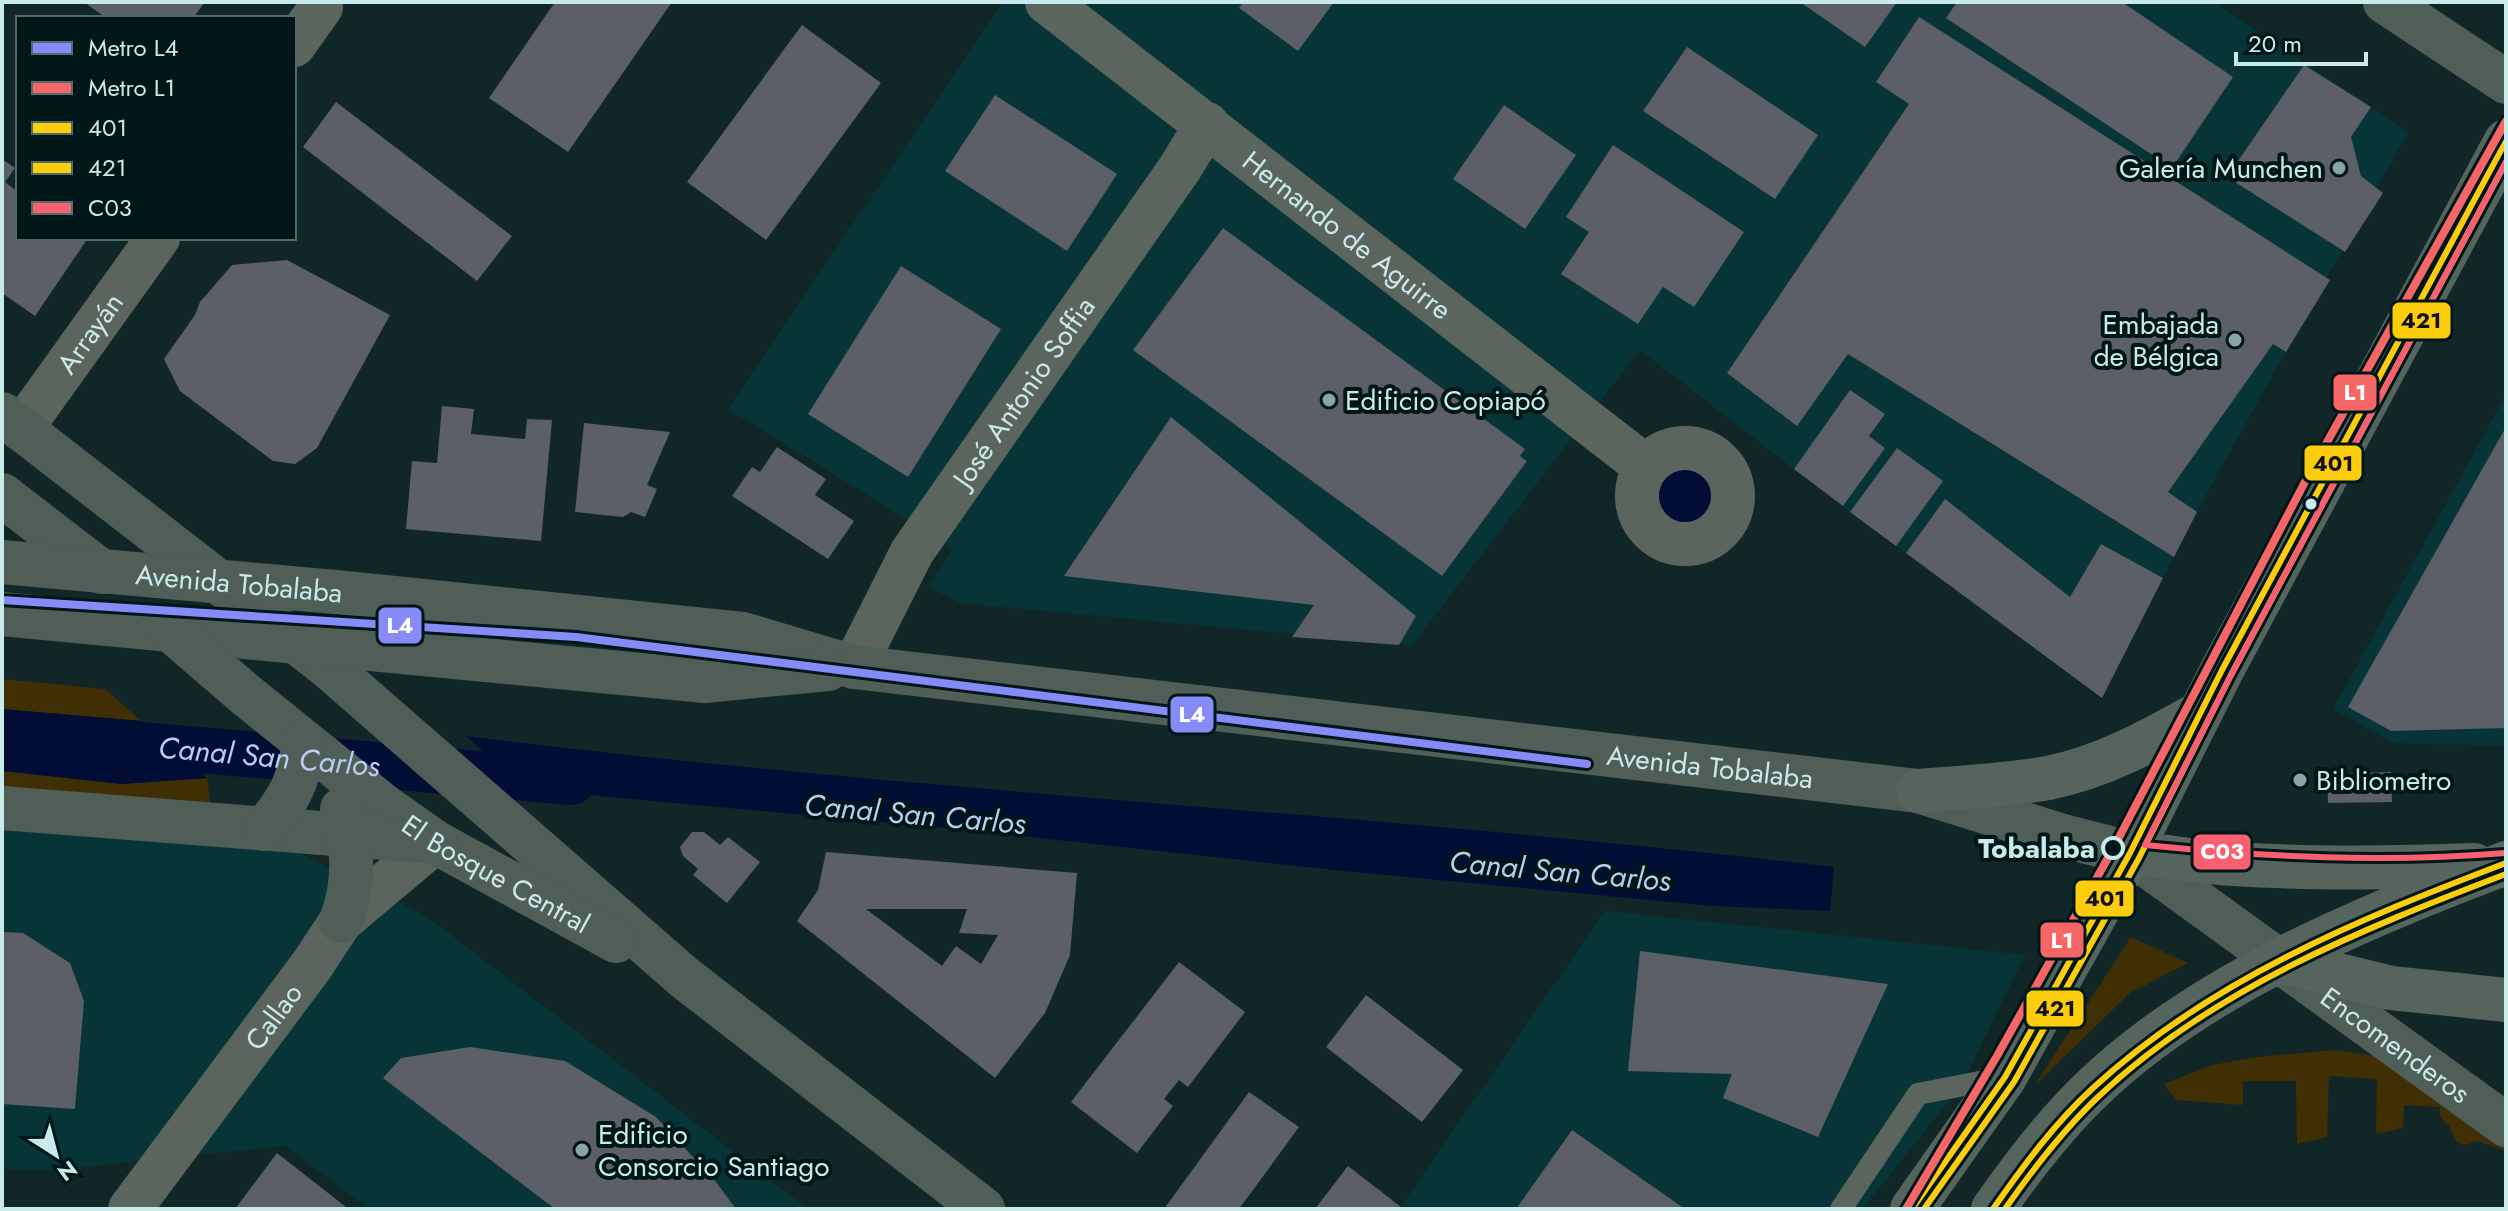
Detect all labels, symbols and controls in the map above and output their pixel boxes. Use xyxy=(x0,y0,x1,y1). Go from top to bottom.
legend xyxy=(16,16,296,240)
scale bar xyxy=(2236,16,2366,66)
text: 20 m xyxy=(2248,26,2302,61)
text: Metro L4 xyxy=(88,30,179,65)
text: Metro L1 xyxy=(88,70,175,105)
text: 401 xyxy=(88,110,127,145)
street label: Hernando de Aguirre xyxy=(1234,141,1460,329)
place label: Galería Munchen xyxy=(2119,148,2323,189)
text: 421 xyxy=(88,150,126,185)
marker: Galería Munchen xyxy=(2330,159,2348,177)
text: C03 xyxy=(88,190,132,225)
street label: Arrayán xyxy=(46,284,133,382)
street label: José Antonio Soffia xyxy=(940,288,1105,499)
line badge: 421 xyxy=(2391,301,2452,340)
place label: Embajada de Bélgica xyxy=(2094,304,2219,377)
text: 421 xyxy=(2401,304,2442,336)
marker: Embajada de Bélgica xyxy=(2226,331,2244,349)
line badge: L1 xyxy=(2332,373,2378,412)
text: L1 xyxy=(2344,376,2366,408)
place label: Edificio Copiapó xyxy=(1345,380,1546,421)
marker: Edificio Copiapó xyxy=(1320,391,1338,409)
line badge: 401 xyxy=(2303,444,2363,482)
text: 401 xyxy=(2312,447,2354,479)
unlabelled marker xyxy=(2303,496,2319,512)
street label: Avenida Tobalaba xyxy=(134,554,344,613)
line badge: L4 xyxy=(377,606,423,645)
text: L4 xyxy=(387,609,413,641)
line badge: L4 xyxy=(1169,695,1215,734)
text: L4 xyxy=(1179,698,1205,730)
water label: Canal San Carlos xyxy=(157,725,382,787)
street label: Avenida Tobalaba xyxy=(1604,734,1815,799)
place label: Bibliometro xyxy=(2316,760,2451,801)
marker: Bibliometro xyxy=(2291,771,2309,789)
water label: Canal San Carlos xyxy=(803,783,1028,845)
street label: El Bosque Central xyxy=(393,804,598,944)
place label: Tobalaba xyxy=(1978,828,2095,869)
line badge: C03 xyxy=(2192,833,2252,871)
text: C03 xyxy=(2200,835,2244,867)
marker: Tobalaba xyxy=(2102,837,2124,859)
water label: Canal San Carlos xyxy=(1448,840,1673,902)
line badge: 401 xyxy=(2074,879,2135,918)
text: 401 xyxy=(2084,882,2126,914)
line badge: L1 xyxy=(2039,921,2085,959)
text: L1 xyxy=(2051,924,2073,956)
street label: Callao xyxy=(235,975,312,1059)
street label: Encomenderos xyxy=(2312,977,2479,1113)
line badge: 421 xyxy=(2025,989,2085,1028)
text: 421 xyxy=(2035,992,2076,1024)
place label: Edificio Consorcio Santiago xyxy=(598,1114,830,1187)
north arrow xyxy=(16,1115,96,1195)
marker: Edificio Consorcio Santiago xyxy=(573,1141,591,1159)
text: N xyxy=(51,1153,84,1189)

